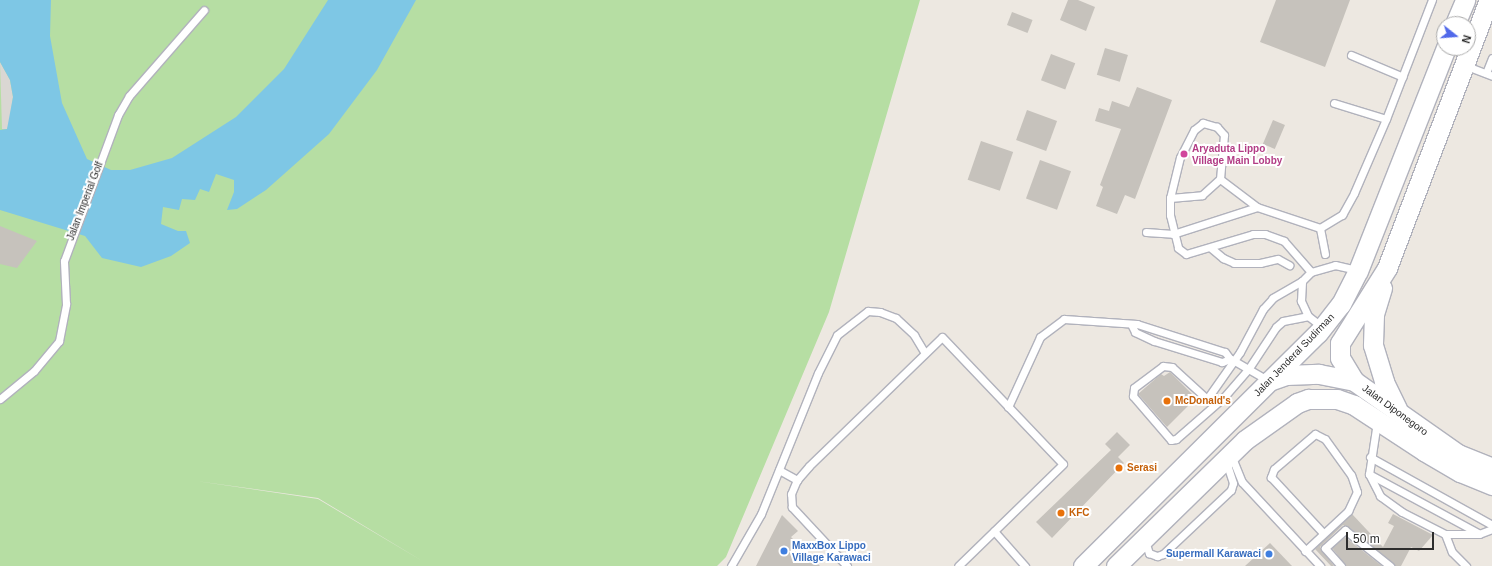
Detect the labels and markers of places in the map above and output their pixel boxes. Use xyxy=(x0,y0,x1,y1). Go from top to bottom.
place label: Aryaduta Lippo Village Main Lobby xyxy=(1192,142,1282,166)
marker: Aryaduta Lippo Village Main Lobby xyxy=(1179,149,1189,159)
place label: McDonald's xyxy=(1175,395,1231,407)
marker: McDonald's xyxy=(1162,396,1172,406)
place label: Serasi xyxy=(1127,462,1157,474)
marker: Serasi xyxy=(1114,463,1124,473)
place label: KFC xyxy=(1069,507,1090,519)
marker: KFC xyxy=(1056,508,1066,518)
place label: MaxxBox Lippo Village Karawaci xyxy=(792,539,871,562)
marker: MaxxBox Lippo Village Karawaci xyxy=(779,546,789,556)
place label: Supermall Karawaci xyxy=(1166,548,1261,560)
marker: Supermall Karawaci xyxy=(1264,549,1274,559)

